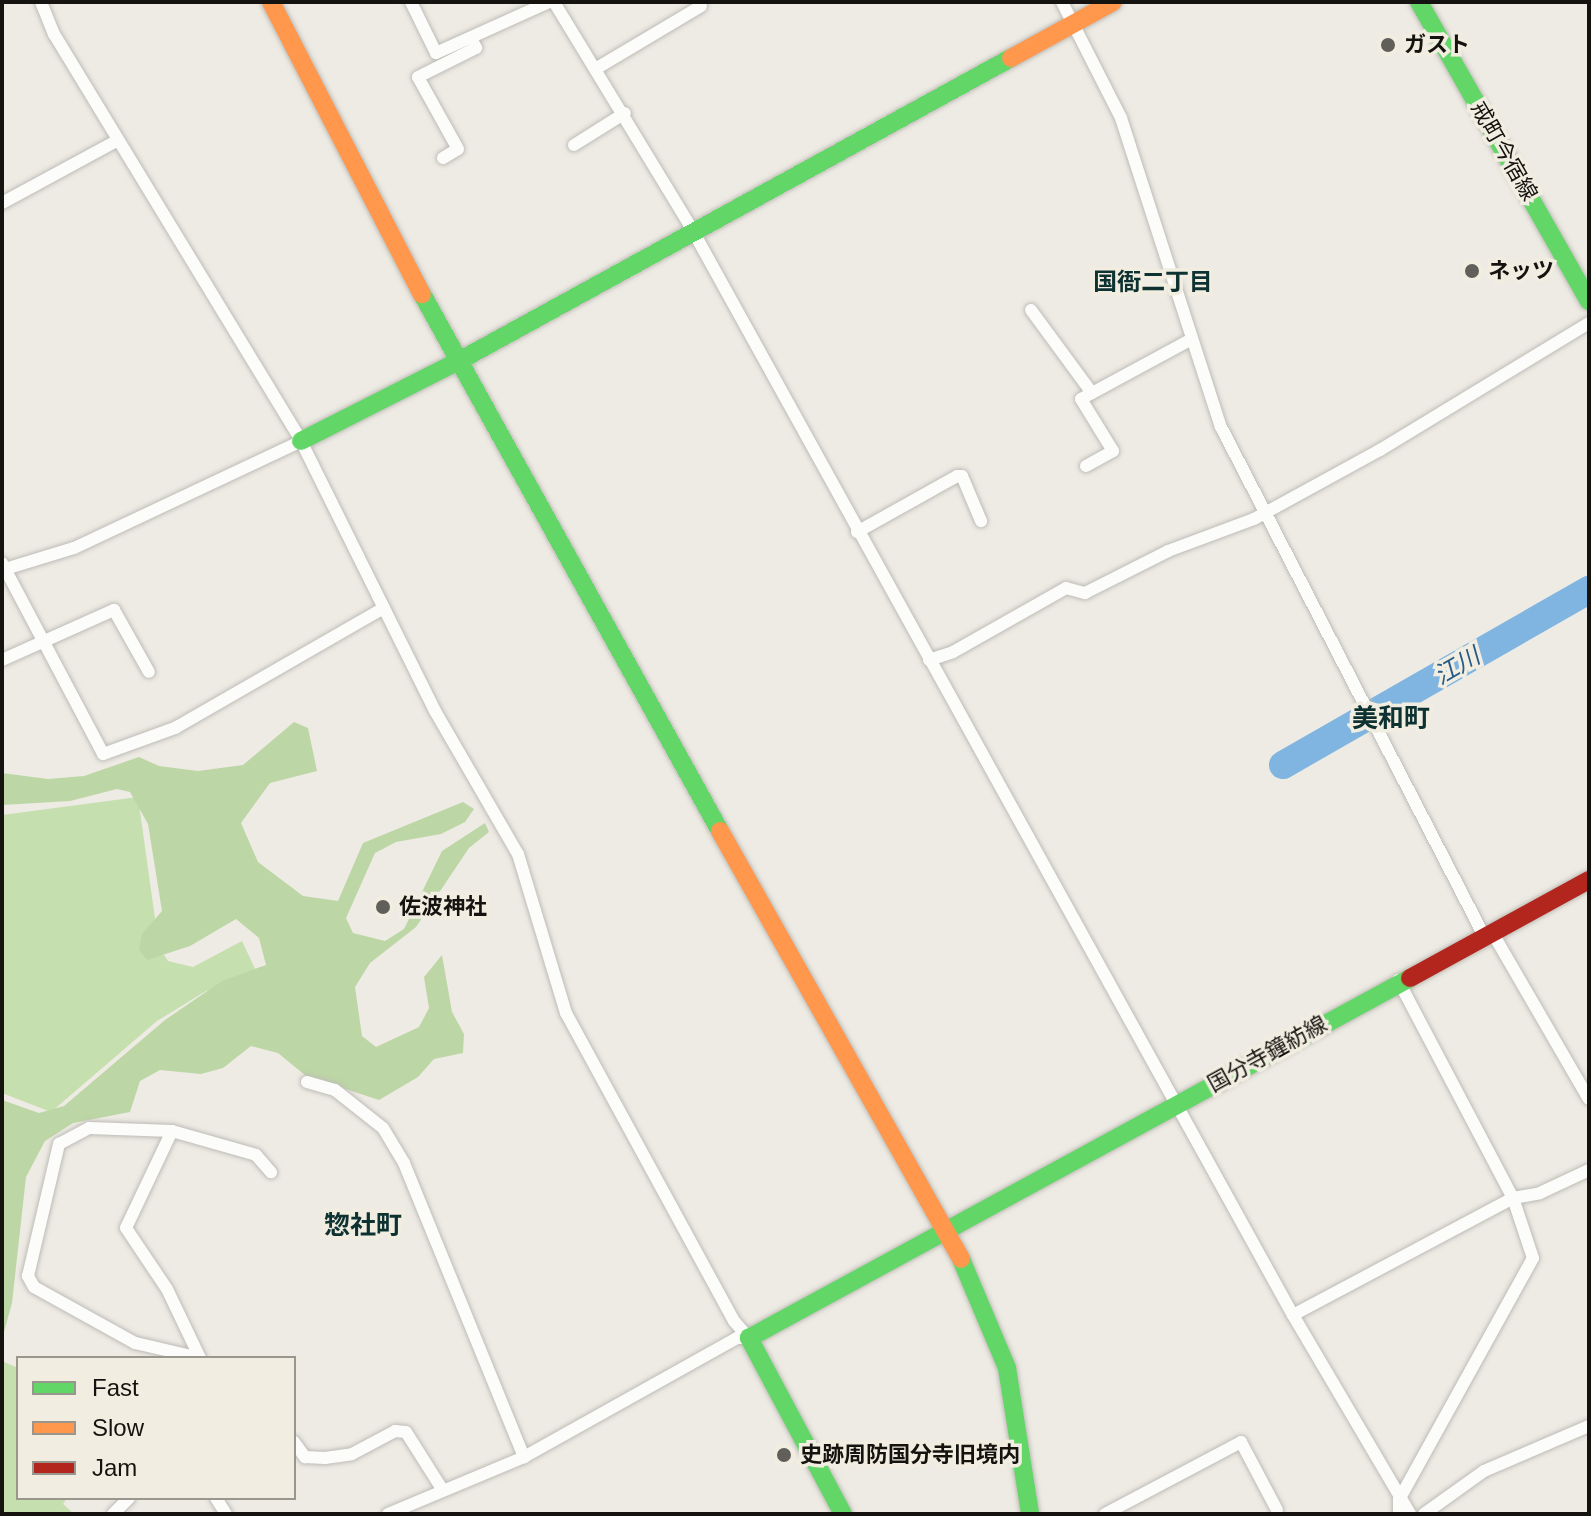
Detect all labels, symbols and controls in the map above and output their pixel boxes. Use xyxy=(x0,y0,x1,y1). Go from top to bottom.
place label: ガスト xyxy=(1404,32,1470,58)
marker: ガスト xyxy=(1379,36,1397,54)
street label: 戒町今宿線 xyxy=(1465,97,1543,205)
place label: ネッツ xyxy=(1488,258,1554,284)
marker: ネッツ xyxy=(1463,262,1481,280)
district label: 国衙二丁目 xyxy=(1093,268,1213,296)
water label: 江川 xyxy=(1429,642,1485,690)
district label: 美和町 xyxy=(1352,703,1430,735)
place label: 佐波神社 xyxy=(399,894,487,920)
marker: 佐波神社 xyxy=(374,898,392,916)
street label: 国分寺鐘紡線 xyxy=(1203,1010,1331,1098)
district label: 惣社町 xyxy=(324,1210,402,1242)
legend xyxy=(16,1356,296,1500)
text: Fast xyxy=(92,1374,139,1401)
text: Slow xyxy=(92,1414,144,1441)
place label: 史跡周防国分寺旧境内 xyxy=(800,1442,1020,1468)
marker: 史跡周防国分寺旧境内 xyxy=(775,1446,793,1464)
text: Jam xyxy=(92,1454,137,1481)

